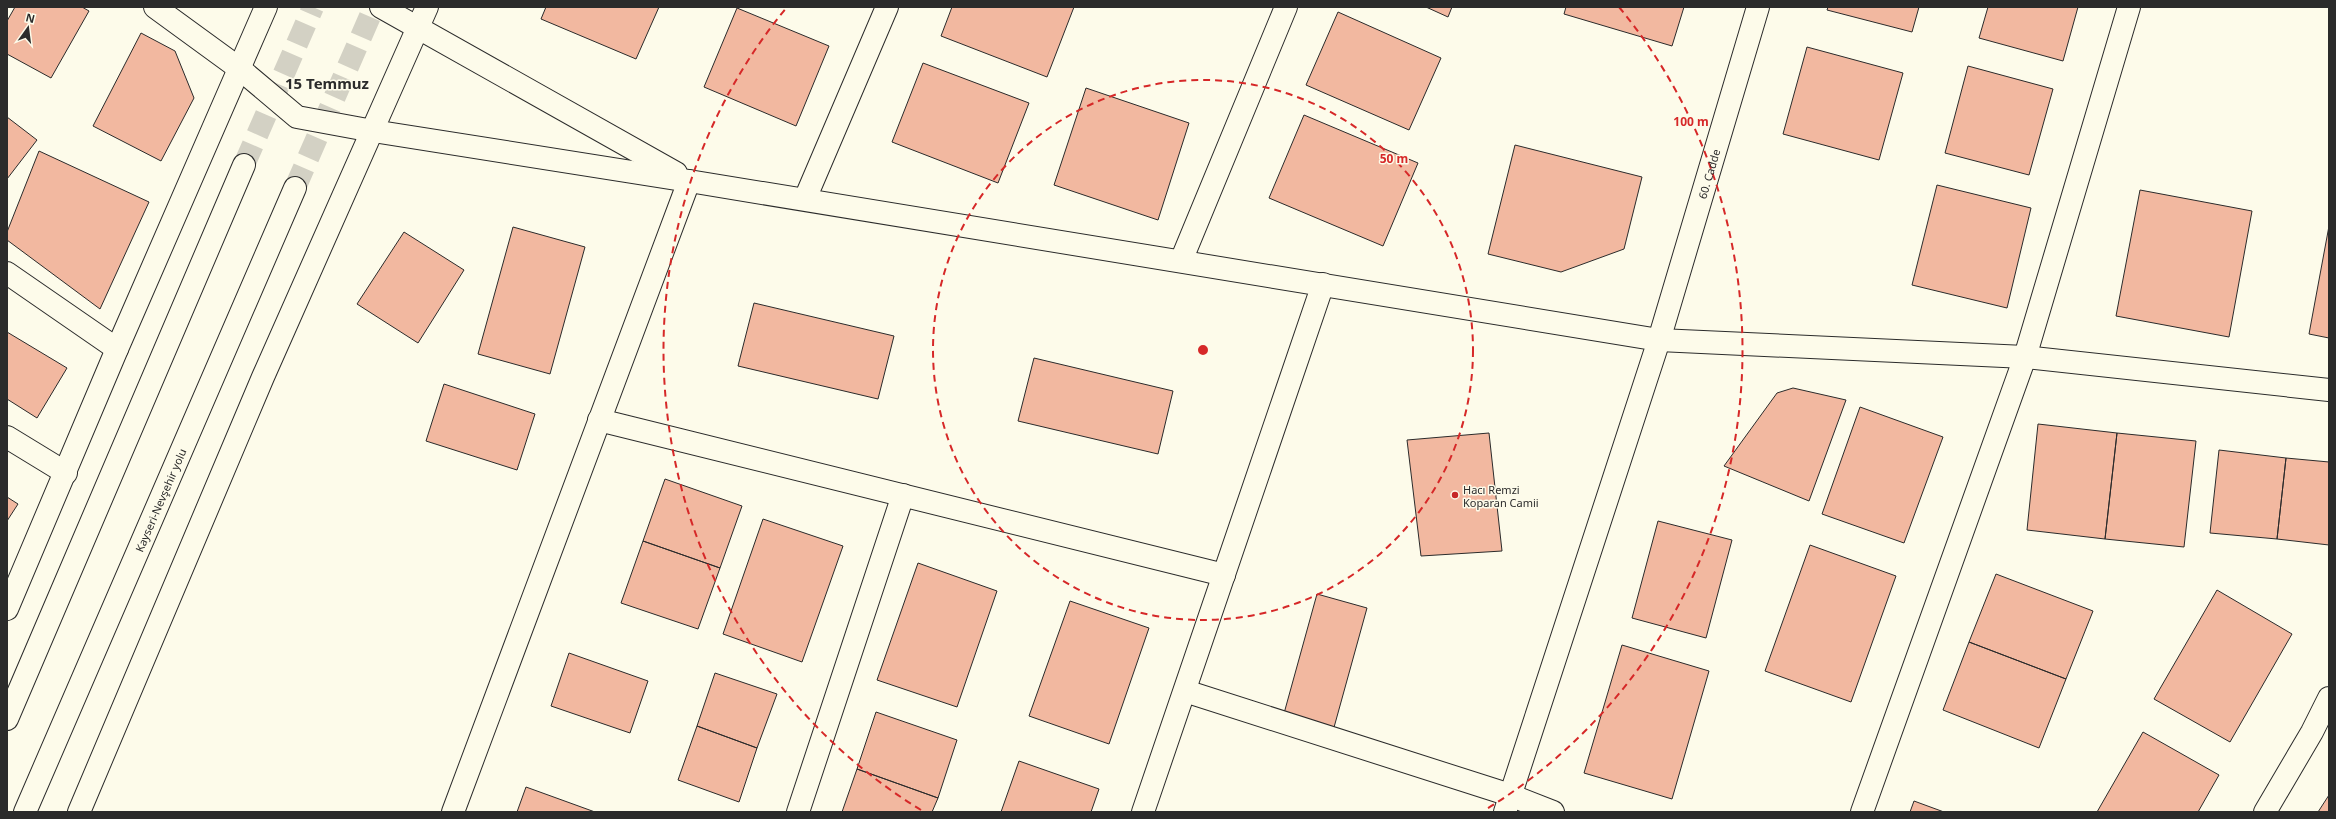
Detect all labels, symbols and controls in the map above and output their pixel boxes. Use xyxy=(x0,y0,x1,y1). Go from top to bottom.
north arrow xyxy=(8,8,48,48)
text: N xyxy=(24,9,37,26)
district label: 15 Temmuz xyxy=(285,73,369,93)
text: 100 m xyxy=(1673,113,1709,130)
street label: 60. Cadde xyxy=(1694,147,1723,200)
text: 50 m xyxy=(1380,150,1408,167)
centre of rings xyxy=(1196,343,1210,357)
street label: Kayseri-Nevşehir yolu xyxy=(131,446,189,554)
place label: Hacı Remzi Koparan Camii xyxy=(1463,482,1539,510)
marker: Hacı Remzi Koparan Camii xyxy=(1450,490,1460,500)

